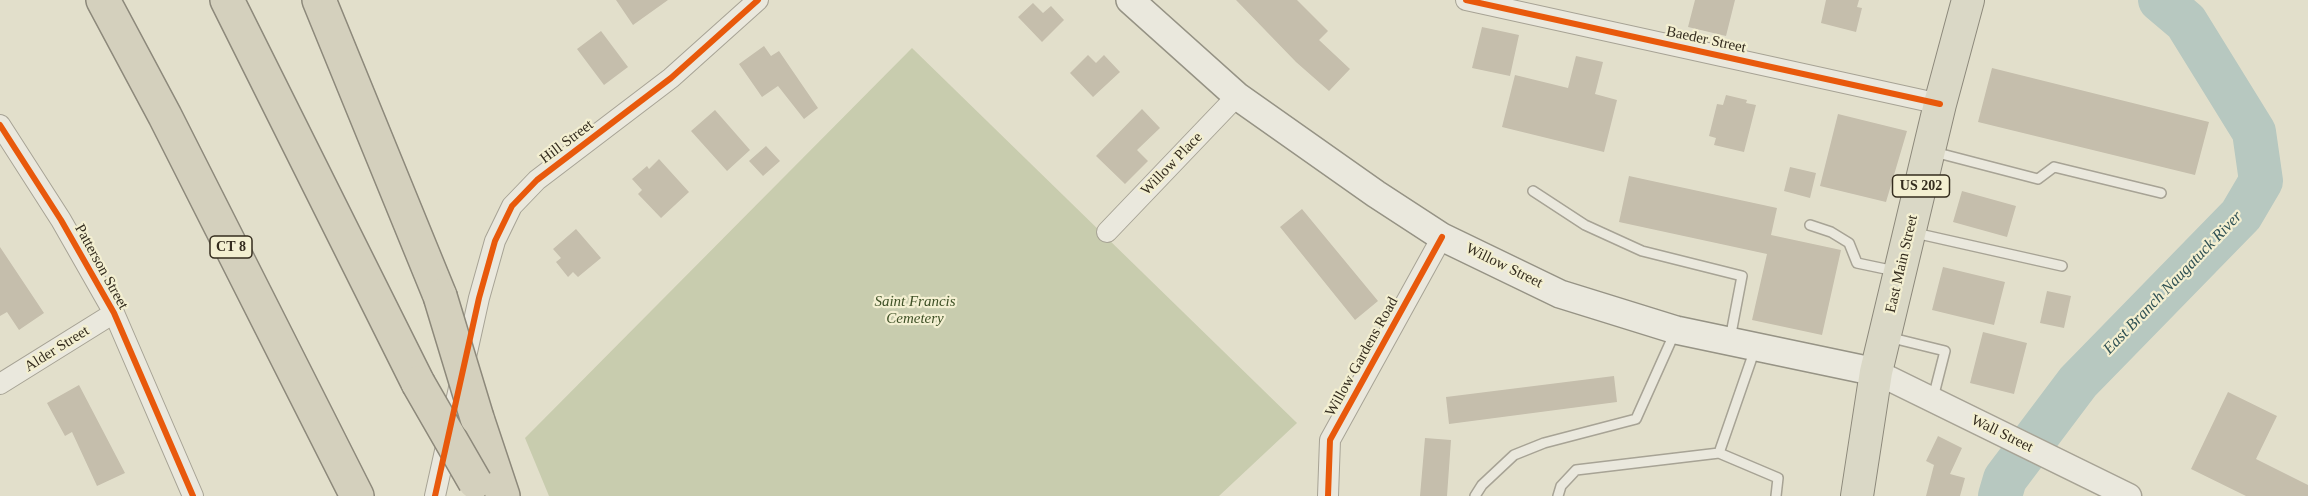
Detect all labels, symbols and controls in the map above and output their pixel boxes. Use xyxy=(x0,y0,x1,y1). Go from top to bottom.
street label: Baeder Street xyxy=(1664,23,1748,57)
street label: Hill Street xyxy=(537,116,597,168)
street label: Willow Place xyxy=(1138,129,1206,199)
road number: US 202 xyxy=(1892,175,1950,197)
water label: East Branch Naugatuck River xyxy=(2100,207,2246,359)
street label: East Main Street xyxy=(1882,213,1922,315)
street label: Patterson Street xyxy=(70,221,132,313)
road number: CT 8 xyxy=(210,236,252,258)
street label: Willow Street xyxy=(1463,240,1545,292)
park label: Saint Francis Cemetery xyxy=(874,293,956,328)
street label: Willow Gardens Road xyxy=(1322,294,1402,420)
street label: Alder Street xyxy=(21,322,93,376)
street label: Wall Street xyxy=(1968,411,2036,457)

